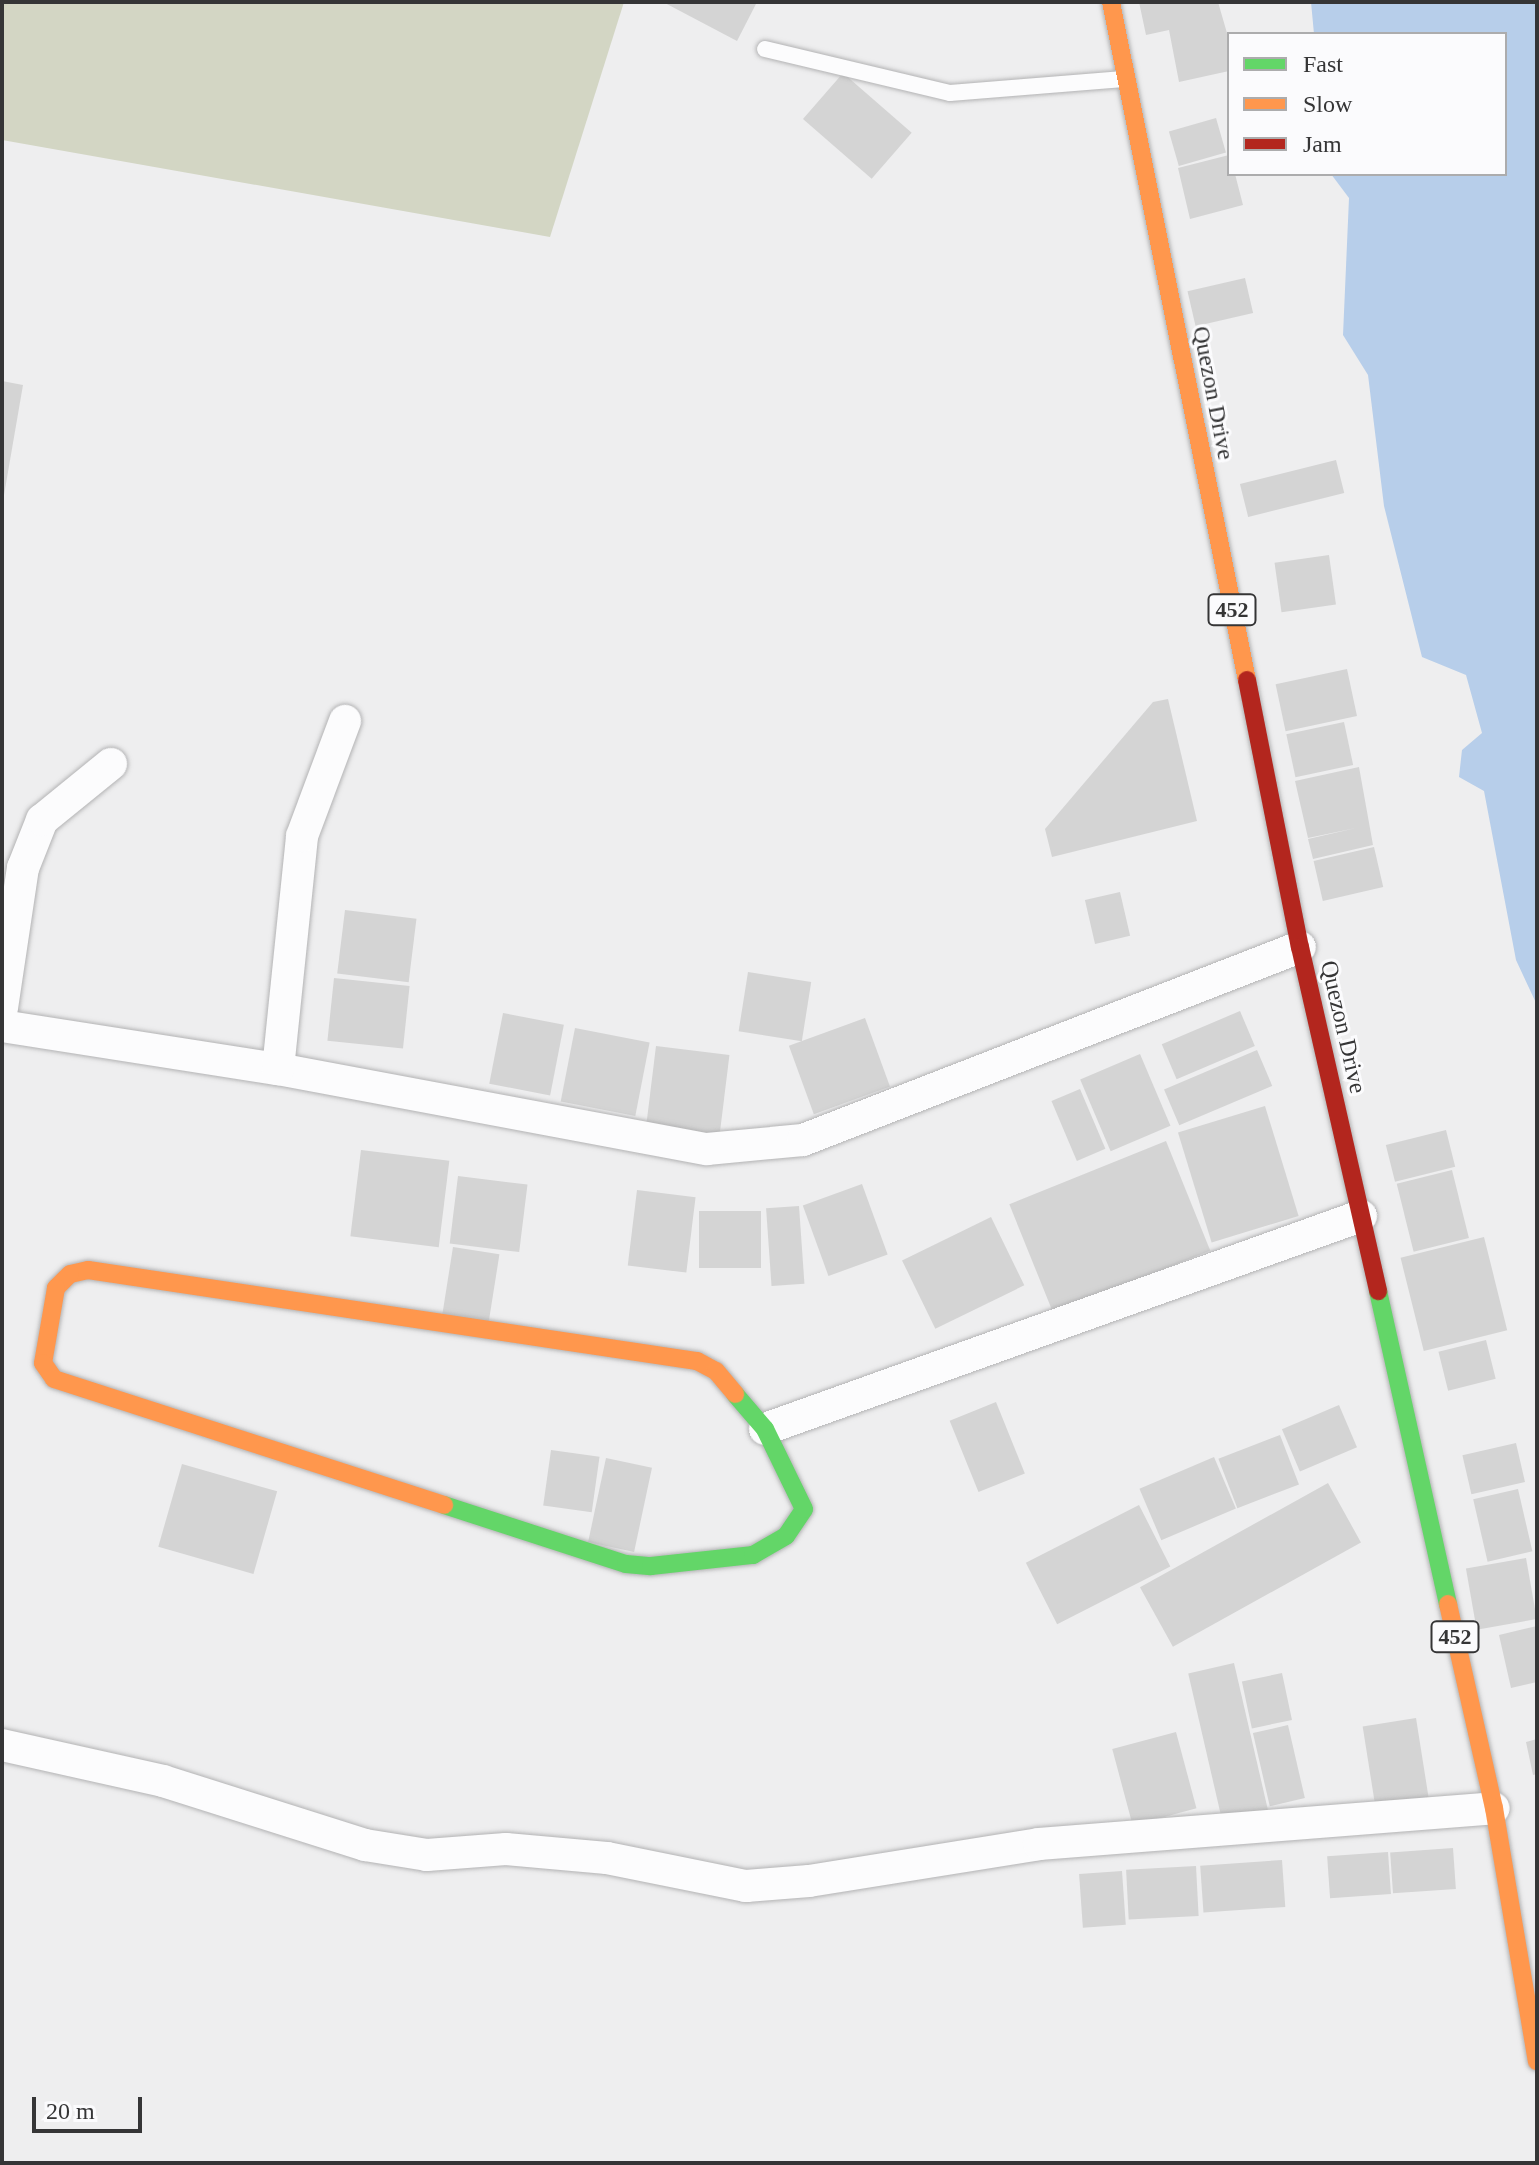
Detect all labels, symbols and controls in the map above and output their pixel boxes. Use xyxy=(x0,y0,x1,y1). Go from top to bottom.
legend xyxy=(1227,32,1507,176)
text: Fast xyxy=(1303,51,1343,77)
text: Slow xyxy=(1303,91,1352,117)
text: Jam xyxy=(1303,131,1342,157)
street label: Quezon Drive xyxy=(1186,324,1240,462)
road number: 452 xyxy=(1206,592,1258,628)
street label: Quezon Drive xyxy=(1314,958,1372,1096)
road number: 452 xyxy=(1429,1619,1481,1655)
scale bar xyxy=(36,2081,146,2131)
text: 20 m xyxy=(46,2098,95,2124)

